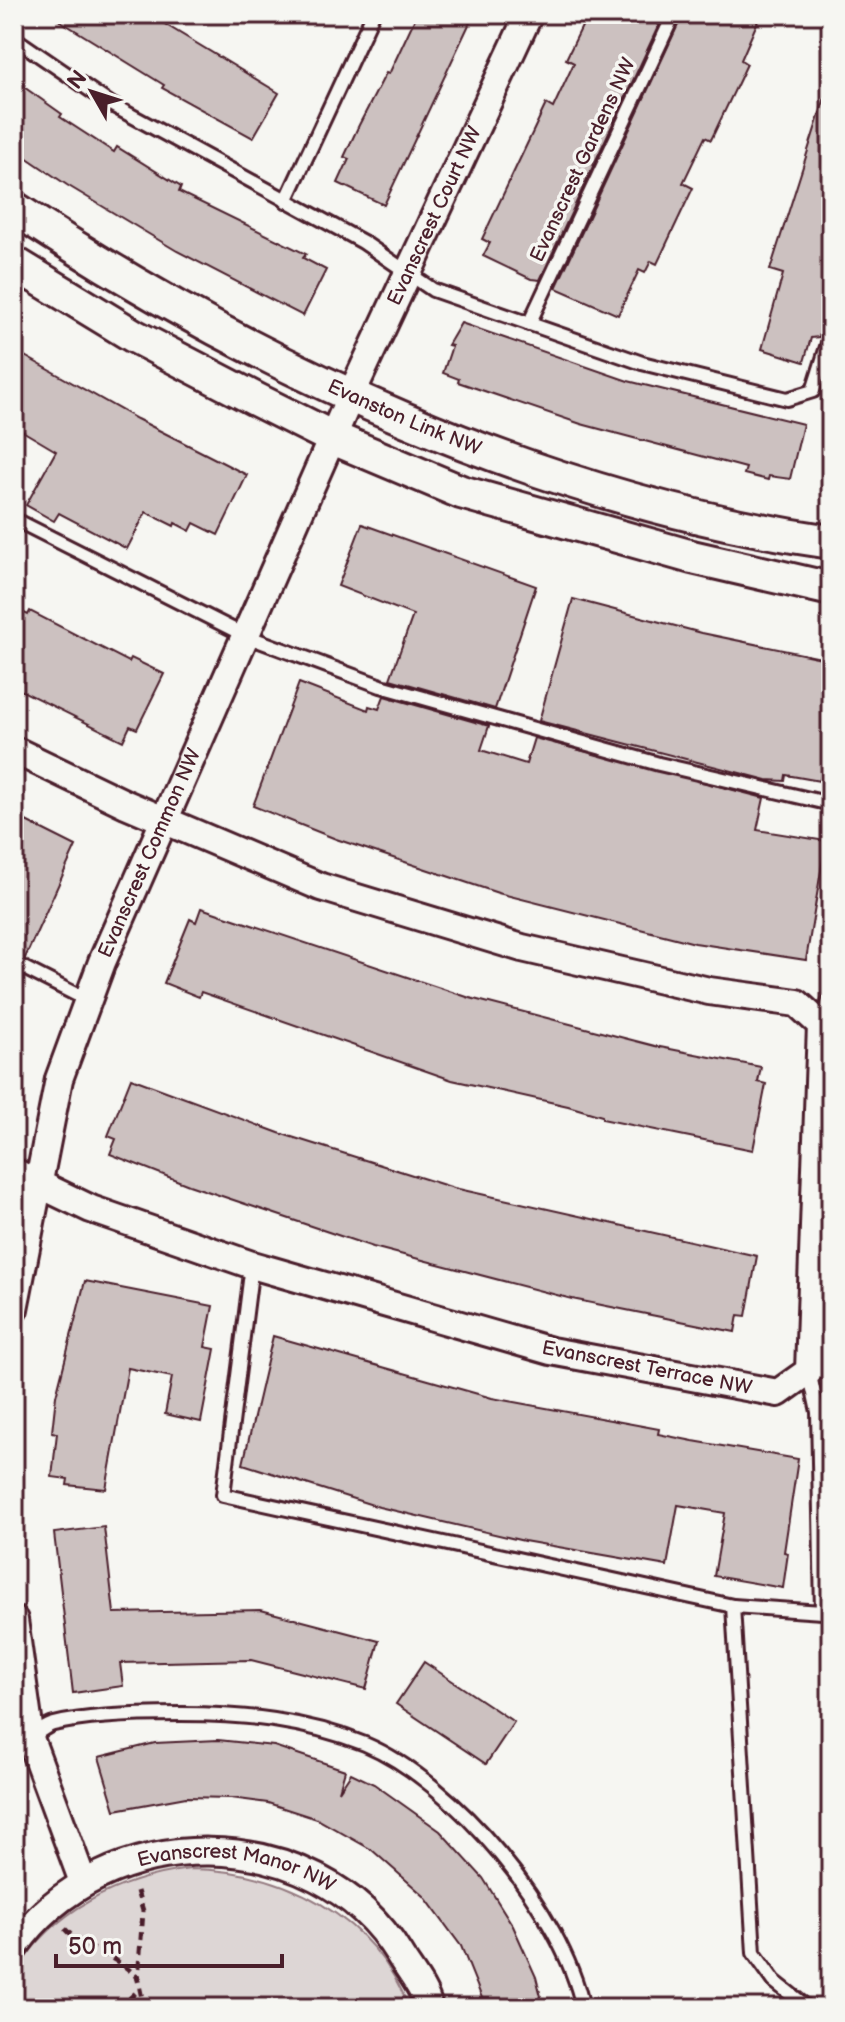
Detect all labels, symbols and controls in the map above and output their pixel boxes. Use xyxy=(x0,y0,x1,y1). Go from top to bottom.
north arrow xyxy=(52,52,132,132)
street label: Evanscrest Gardens NW xyxy=(525,54,641,266)
text: N xyxy=(62,65,93,95)
street label: Evanscrest Court NW xyxy=(383,122,487,309)
street label: Evanston Link NW xyxy=(324,374,485,461)
street label: Evanscrest Common NW xyxy=(93,745,206,961)
street label: Evanscrest Terrace NW xyxy=(540,1336,754,1400)
street label: Evanscrest Manor NW xyxy=(135,1840,340,1898)
scale bar xyxy=(56,1918,282,1968)
text: 50 m xyxy=(68,1932,122,1961)

